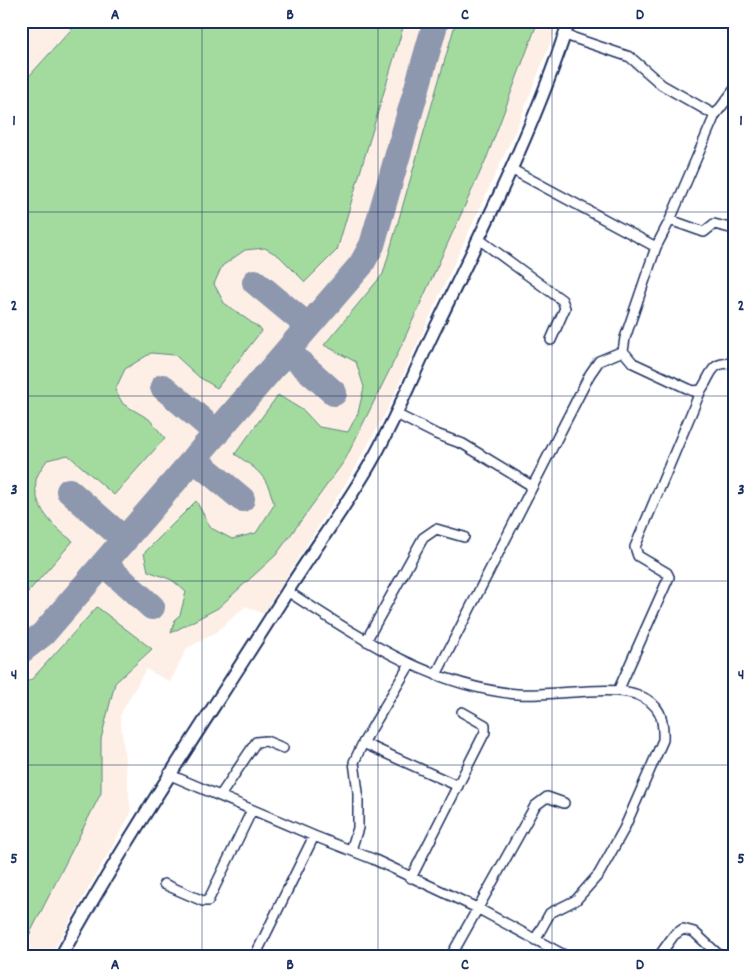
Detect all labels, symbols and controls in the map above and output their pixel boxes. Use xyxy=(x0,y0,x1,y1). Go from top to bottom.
text: A xyxy=(111,4,120,27)
text: B xyxy=(286,4,294,27)
text: C xyxy=(461,4,469,27)
text: D xyxy=(636,4,645,27)
text: 1 xyxy=(12,110,16,133)
text: 1 xyxy=(739,110,743,133)
text: 2 xyxy=(11,295,18,318)
text: 2 xyxy=(738,295,745,318)
text: 3 xyxy=(10,479,18,502)
text: 3 xyxy=(737,479,745,502)
text: 4 xyxy=(11,664,17,687)
text: 4 xyxy=(738,664,744,687)
text: 5 xyxy=(10,848,18,871)
text: 5 xyxy=(737,848,745,871)
text: A xyxy=(111,954,120,977)
text: B xyxy=(286,954,294,977)
text: C xyxy=(461,954,469,977)
text: D xyxy=(636,954,645,977)

